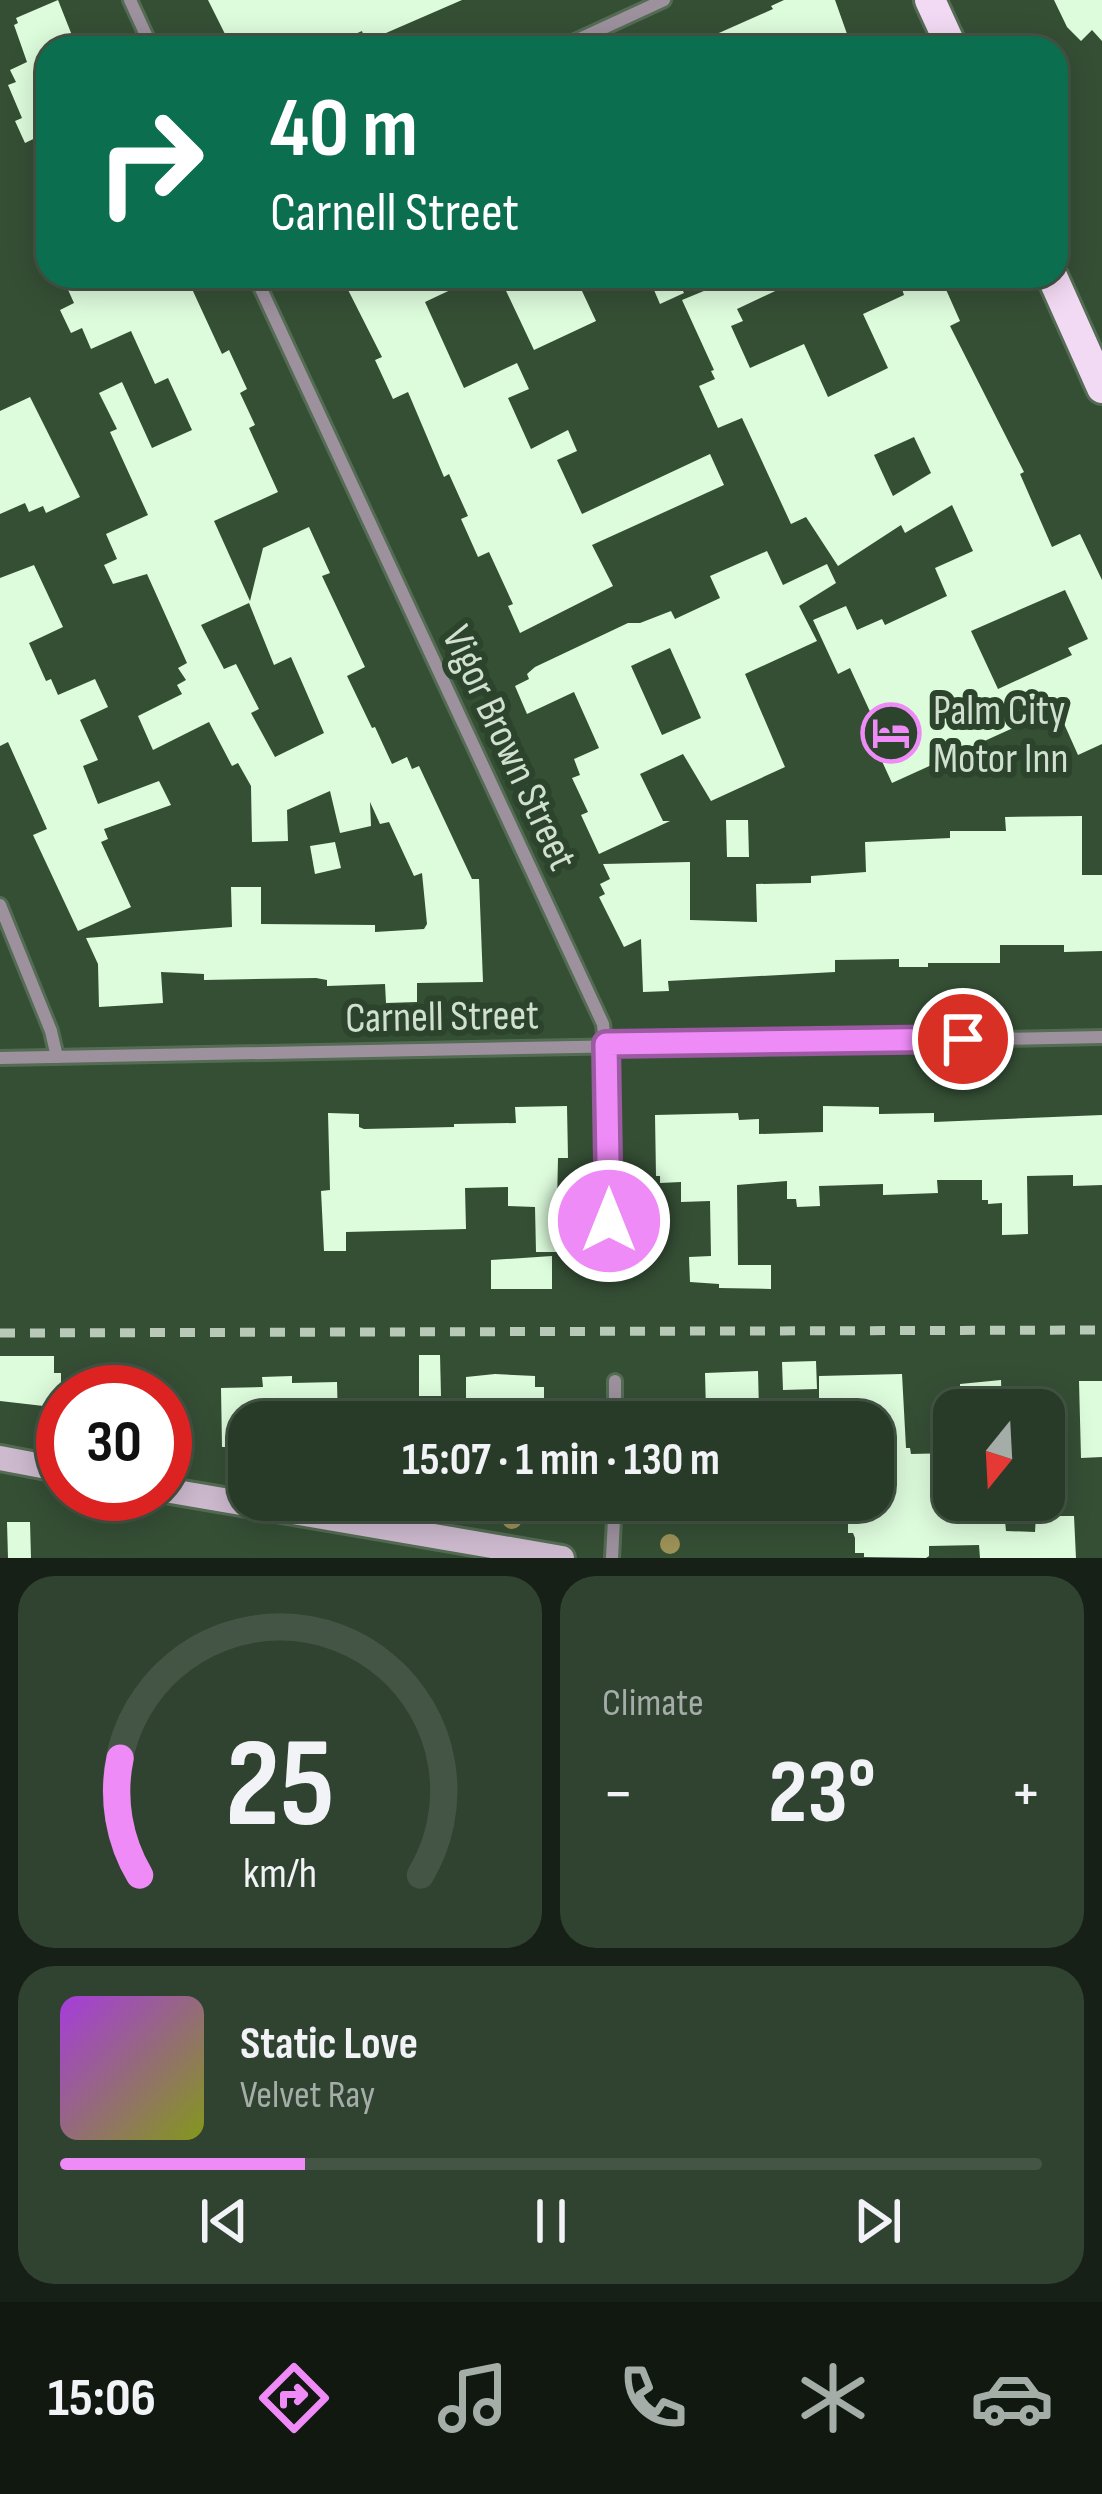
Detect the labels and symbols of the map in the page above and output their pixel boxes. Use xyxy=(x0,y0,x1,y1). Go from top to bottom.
street label: Vigor Brown Street xyxy=(430,618,588,878)
place label: Palm City Motor Inn xyxy=(933,686,1068,785)
hotel icon: Palm City Motor Inn xyxy=(860,702,922,764)
pin xyxy=(912,988,1014,1090)
street label: Carnell Street xyxy=(345,990,539,1045)
position arrow xyxy=(546,1158,672,1284)
speed limit sign: 30 xyxy=(36,1365,192,1521)
north arrow xyxy=(933,1389,1065,1521)

